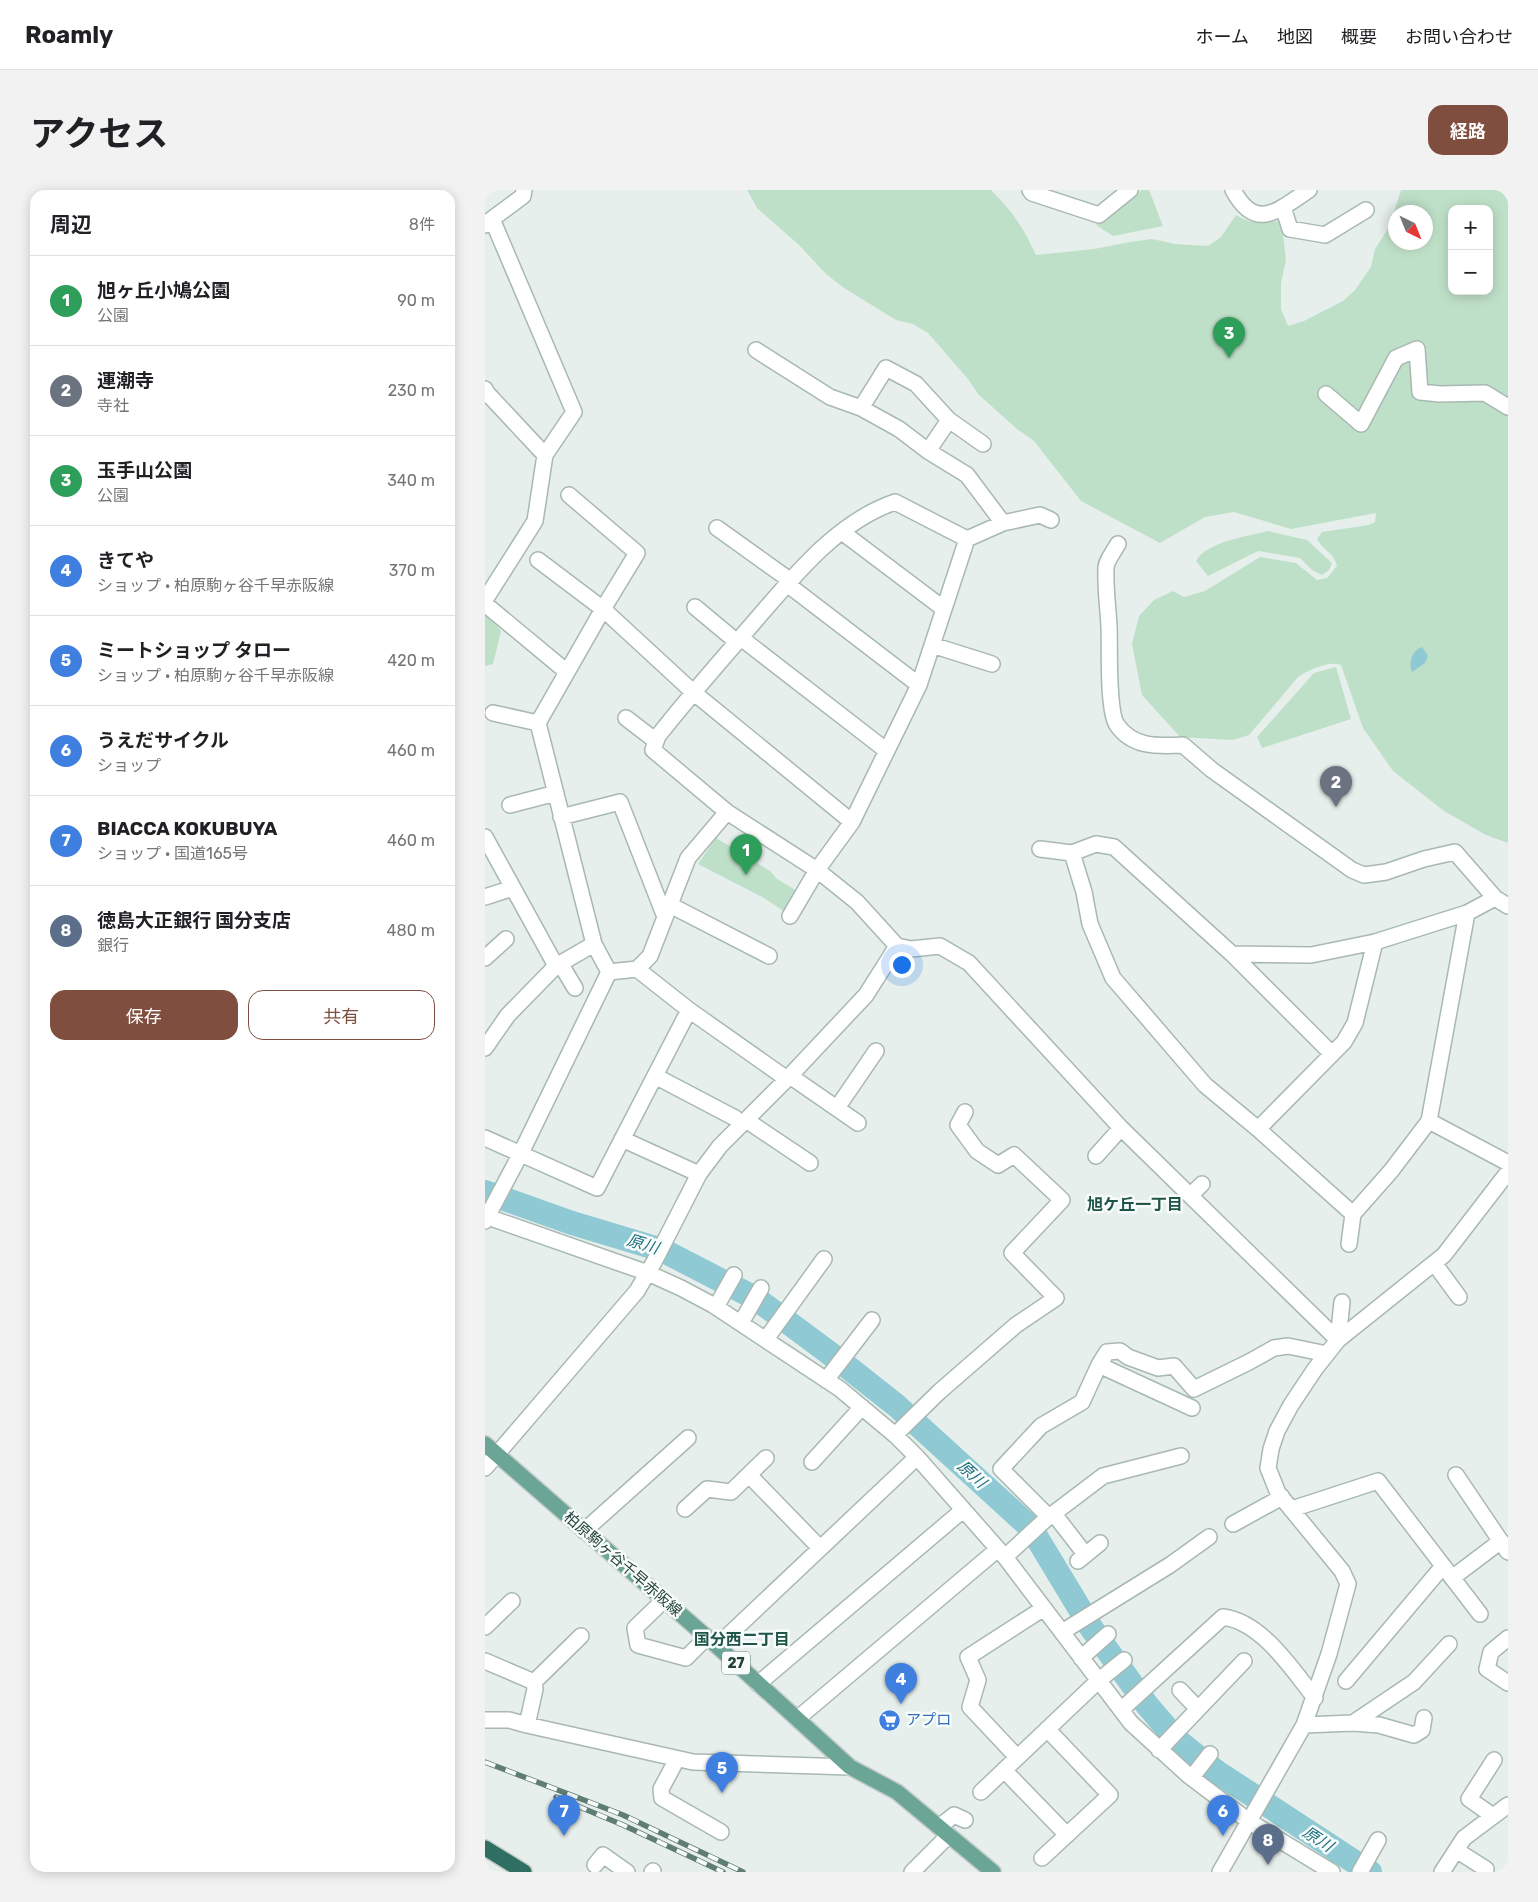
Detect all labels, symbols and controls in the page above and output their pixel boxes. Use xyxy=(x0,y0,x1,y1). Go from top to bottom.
text: Roamly xyxy=(25,21,113,49)
text: ホーム xyxy=(1196,26,1249,48)
text: 地図 xyxy=(1277,26,1313,48)
text: 概要 xyxy=(1341,26,1377,48)
text: お問い合わせ xyxy=(1405,26,1513,48)
button: 経路 xyxy=(1428,105,1508,155)
text: アクセス xyxy=(30,113,168,155)
north arrow xyxy=(1388,205,1433,250)
map controls xyxy=(1448,205,1493,295)
button: + xyxy=(1448,205,1493,250)
text: 周辺 xyxy=(50,212,92,237)
text: 8件 xyxy=(409,215,435,234)
button: − xyxy=(1448,250,1493,295)
text: 旭ヶ丘小鳩公園 xyxy=(97,279,230,302)
text: 1 xyxy=(62,291,70,310)
text: 90 m xyxy=(397,291,435,310)
text: 公園 xyxy=(97,306,129,325)
pin: 3 xyxy=(1213,317,1245,358)
text: 運潮寺 xyxy=(97,369,154,392)
text: 2 xyxy=(61,381,71,400)
text: 230 m xyxy=(388,381,435,400)
text: 寺社 xyxy=(97,396,129,415)
text: 玉手山公園 xyxy=(97,459,192,482)
text: 3 xyxy=(61,471,71,490)
text: 340 m xyxy=(387,471,435,490)
text: 公園 xyxy=(97,486,129,505)
text: きてや xyxy=(97,549,154,572)
text: 4 xyxy=(61,561,71,580)
text: 370 m xyxy=(389,561,435,580)
text: ショップ · 柏原駒ヶ谷千早赤阪線 xyxy=(97,576,334,595)
text: ミートショップ タロー xyxy=(97,639,291,662)
text: 5 xyxy=(61,651,71,670)
text: 420 m xyxy=(387,651,435,670)
text: ショップ · 柏原駒ヶ谷千早赤阪線 xyxy=(97,666,334,685)
text: うえだサイクル xyxy=(97,729,229,752)
text: 6 xyxy=(61,741,71,760)
text: 460 m xyxy=(387,741,435,760)
text: ショップ xyxy=(97,756,161,775)
pin: 2 xyxy=(1320,766,1352,807)
text: BIACCA KOKUBUYA xyxy=(97,817,277,840)
text: 7 xyxy=(61,831,71,850)
text: 460 m xyxy=(387,831,435,850)
pin: 1 xyxy=(730,834,762,875)
text: ショップ · 国道165号 xyxy=(97,844,248,863)
text: 徳島大正銀行 国分支店 xyxy=(97,909,291,932)
text: 8 xyxy=(61,921,71,940)
text: 480 m xyxy=(387,921,435,940)
text: 銀行 xyxy=(97,936,129,955)
your location xyxy=(889,952,915,978)
button: 保存 xyxy=(50,990,238,1040)
button: 共有 xyxy=(248,990,435,1040)
district label: 旭ケ丘一丁目 xyxy=(1087,1195,1183,1214)
water label: 原川 xyxy=(625,1230,663,1258)
water label: 原川 xyxy=(954,1456,992,1493)
street label: 柏原駒ヶ谷千早赤阪線 xyxy=(560,1508,686,1620)
district label: 国分西二丁目 xyxy=(694,1630,790,1649)
road number: 27 xyxy=(722,1652,750,1675)
pin: 4 xyxy=(885,1663,917,1704)
supermarket icon: アプロ xyxy=(878,1708,902,1732)
place label: アプロ xyxy=(906,1711,951,1729)
pin: 5 xyxy=(706,1752,738,1793)
pin: 7 xyxy=(548,1795,580,1836)
pin: 6 xyxy=(1207,1795,1239,1836)
water label: 原川 xyxy=(1299,1822,1338,1857)
pin: 8 xyxy=(1252,1824,1284,1865)

